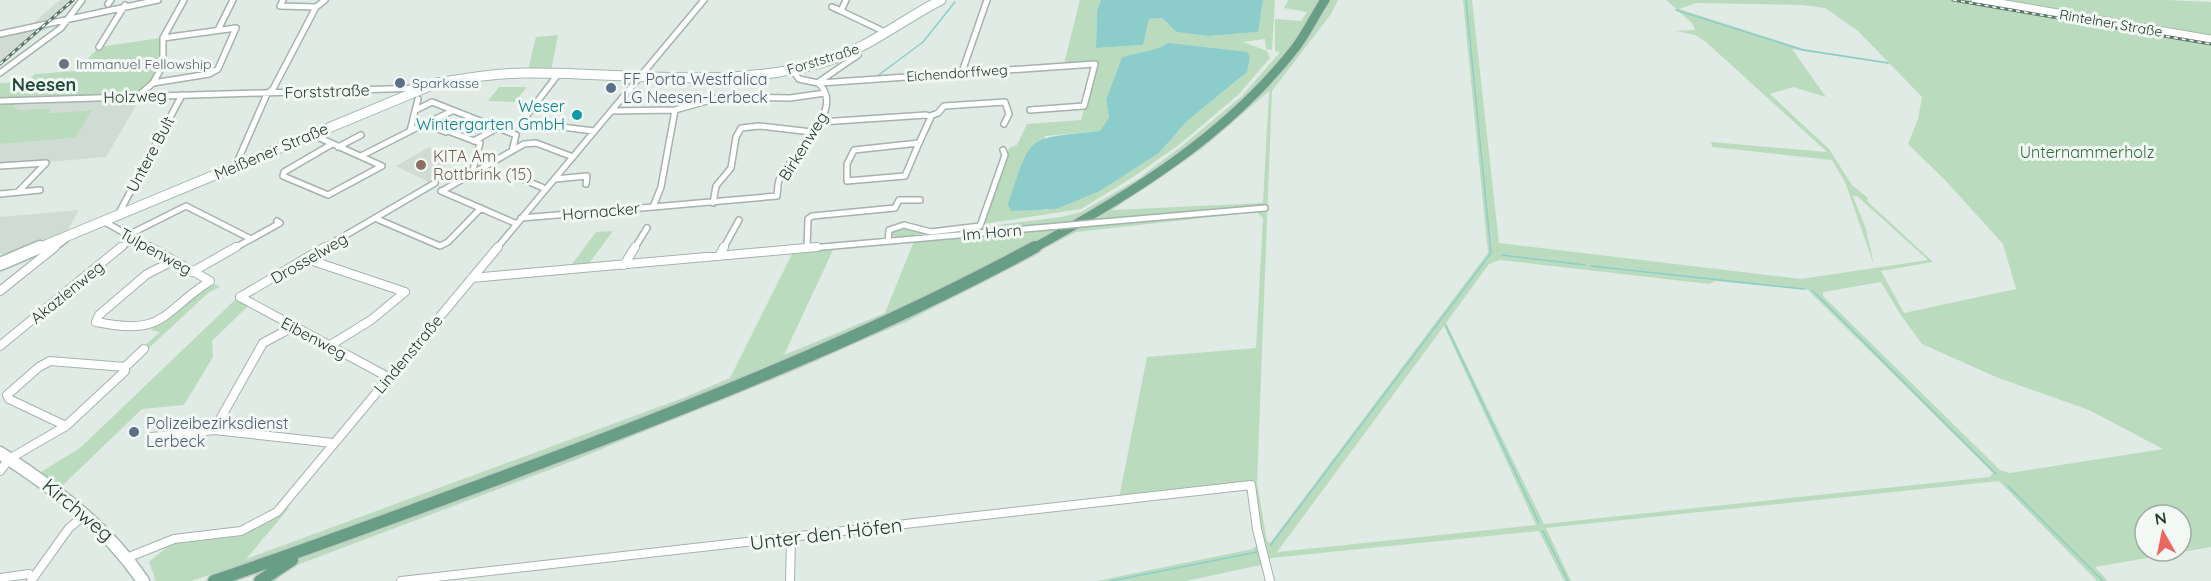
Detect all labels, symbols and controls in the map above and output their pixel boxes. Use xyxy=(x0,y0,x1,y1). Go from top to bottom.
street label: Rintelner Straße xyxy=(2058,5,2164,41)
street label: Forststraße xyxy=(785,39,861,79)
place label: Immanuel Fellowship xyxy=(76,55,211,73)
marker: Immanuel Fellowship xyxy=(57,57,71,71)
street label: Eichendorffweg xyxy=(906,60,1008,86)
place label: FF Porta Westfalica LG Neesen-Lerbeck xyxy=(623,69,768,107)
district label: Neesen xyxy=(12,73,76,96)
place label: Sparkasse xyxy=(412,74,479,92)
marker: Sparkasse xyxy=(393,76,407,90)
street label: Forststraße xyxy=(284,80,370,102)
marker: FF Porta Westfalica LG Neesen-Lerbeck xyxy=(604,81,618,95)
street label: Holzweg xyxy=(103,85,167,107)
place label: Weser Wintergarten GmbH xyxy=(416,96,565,134)
marker: Weser Wintergarten GmbH xyxy=(570,108,584,122)
street label: Birkenweg xyxy=(774,108,832,184)
street label: Untere Bult xyxy=(122,113,178,195)
street label: Meißener Straße xyxy=(211,118,331,184)
park label: Unternammerholz xyxy=(2020,142,2154,162)
place label: KITA Am Rottbrink (15) xyxy=(433,146,532,184)
marker: KITA Am Rottbrink (15) xyxy=(414,158,428,172)
street label: Hornacker xyxy=(561,198,641,224)
street label: Im Horn xyxy=(961,219,1023,245)
street label: Tulpenweg xyxy=(116,223,196,279)
street label: Drosselweg xyxy=(267,228,351,288)
street label: Akazienweg xyxy=(26,256,108,328)
street label: Lindenstraße xyxy=(369,311,447,397)
street label: Eibenweg xyxy=(278,312,350,364)
place label: Polizeibezirksdienst Lerbeck xyxy=(146,413,288,451)
marker: Polizeibezirksdienst Lerbeck xyxy=(127,425,141,439)
street label: Kirchweg xyxy=(38,473,119,547)
north arrow xyxy=(2133,503,2193,563)
text: N xyxy=(2153,507,2168,529)
street label: Unter den Höfen xyxy=(748,512,903,555)

